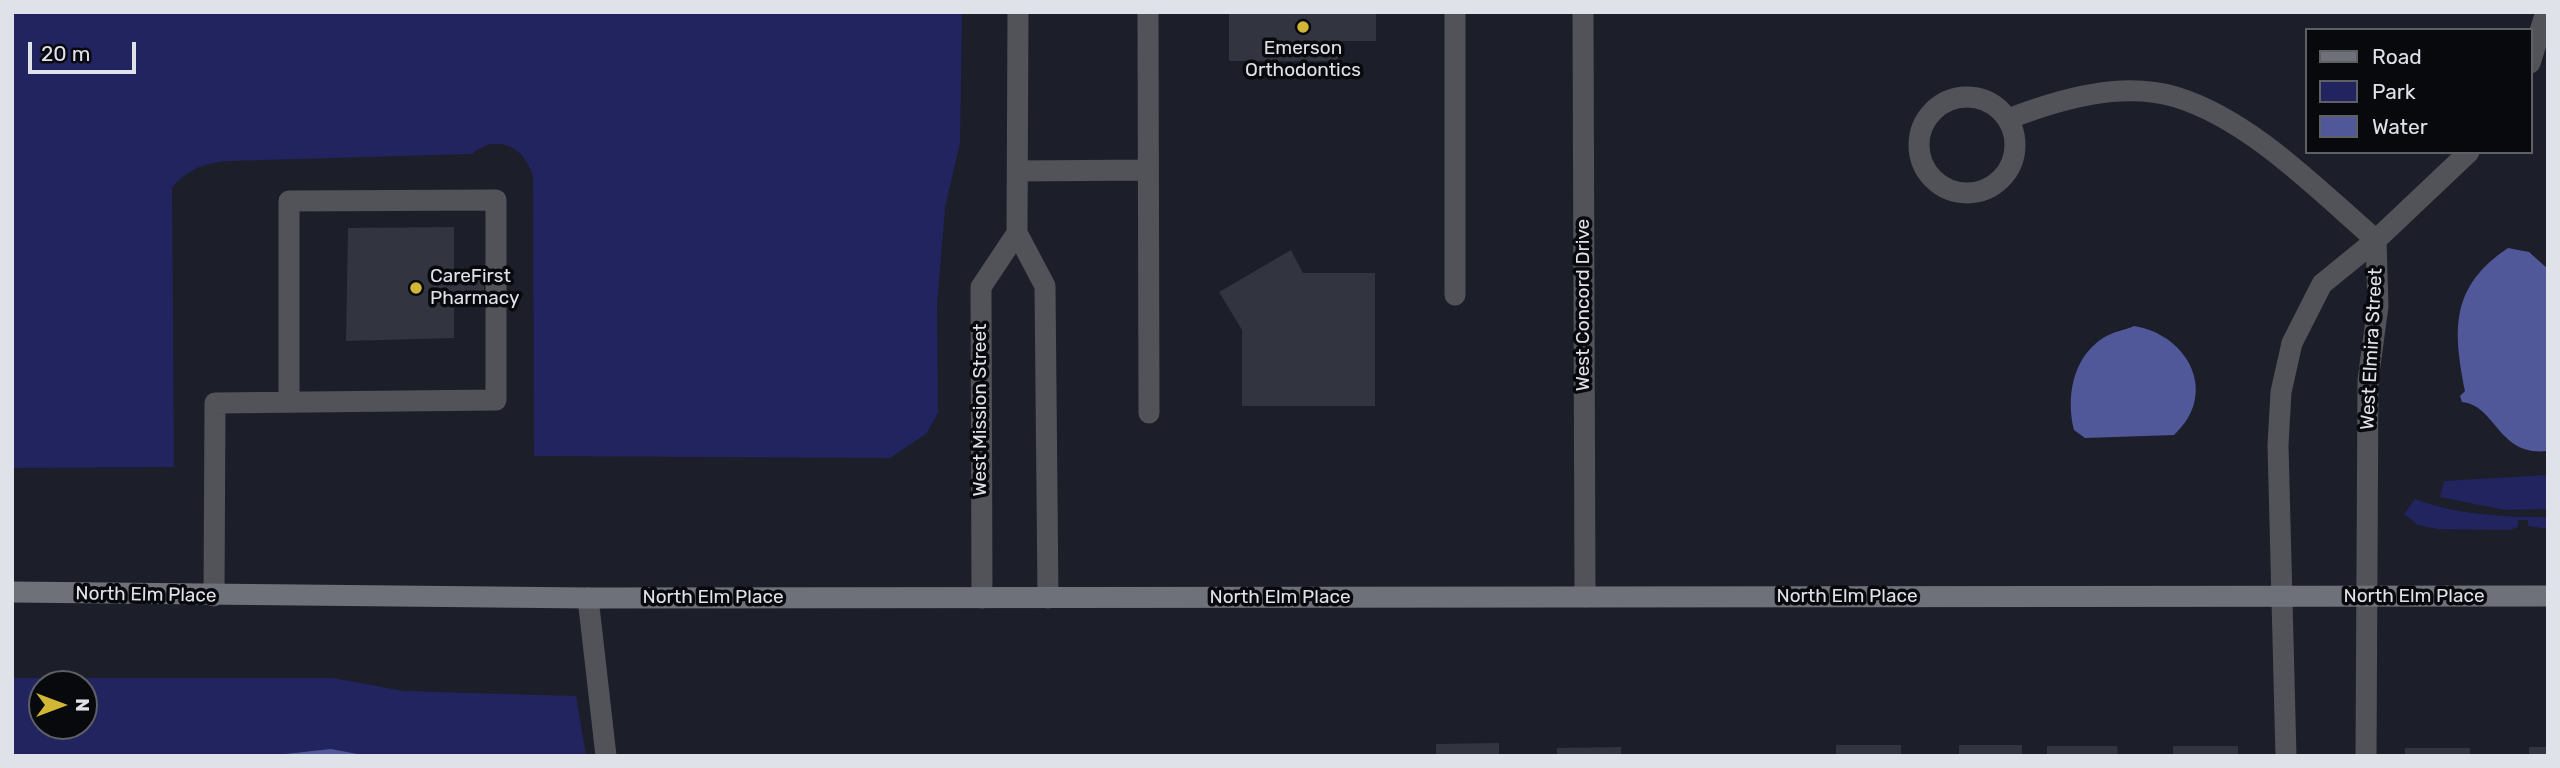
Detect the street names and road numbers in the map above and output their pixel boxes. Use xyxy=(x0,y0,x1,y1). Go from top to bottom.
street label: West Concord Drive xyxy=(1573,219,1595,391)
street label: West Elmira Street xyxy=(2356,268,2388,430)
street label: West Mission Street xyxy=(970,324,992,496)
street label: North Elm Place xyxy=(75,582,217,608)
street label: North Elm Place xyxy=(1776,586,1918,608)
street label: North Elm Place xyxy=(2343,586,2485,608)
street label: North Elm Place xyxy=(642,587,784,609)
street label: North Elm Place xyxy=(1209,587,1351,609)

